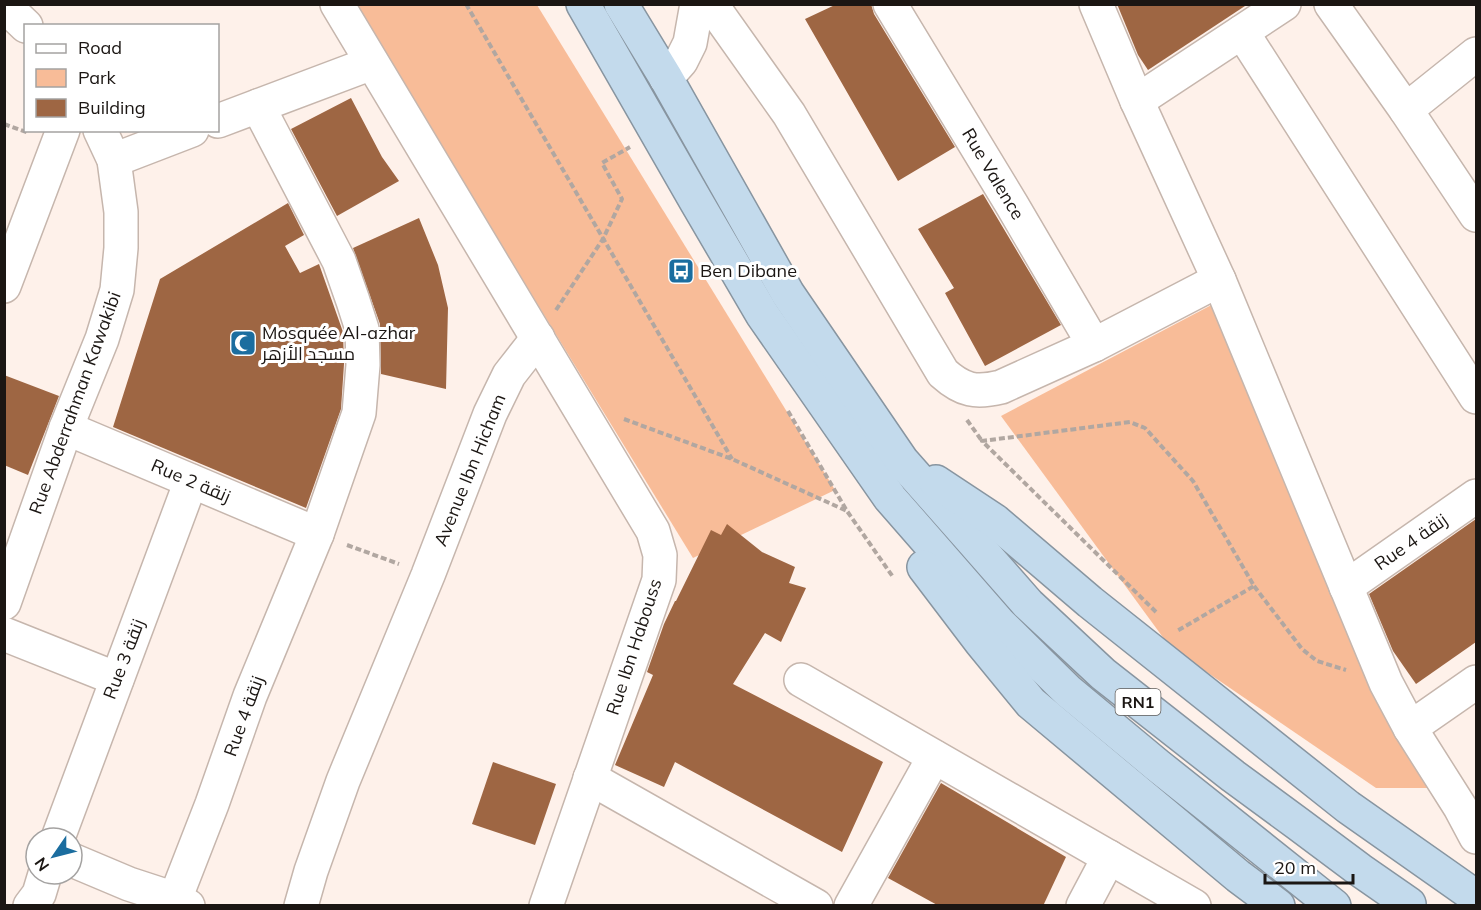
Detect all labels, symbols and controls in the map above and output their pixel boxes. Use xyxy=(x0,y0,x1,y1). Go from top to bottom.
legend xyxy=(24,24,219,132)
text: Road xyxy=(78,36,122,59)
text: Park xyxy=(78,66,117,89)
text: Building xyxy=(78,96,146,119)
street label: Rue Valence xyxy=(957,124,1030,224)
bus stop icon: Ben Dibane xyxy=(666,256,696,286)
place label: Ben Dibane xyxy=(700,259,797,282)
street label: Rue Abderrahman Kawakibi xyxy=(24,288,126,517)
place label: Mosquée Al-azhar مسجد الأزهر xyxy=(261,321,416,365)
mosque icon: Mosquée Al-azhar مسجد الأزهر xyxy=(228,328,258,358)
street label: Avenue Ibn Hicham xyxy=(428,390,511,549)
street label: Rue 2 زنقة xyxy=(148,453,234,508)
street label: Rue 4 زنقة xyxy=(1370,508,1452,575)
street label: Rue Ibn Habouss xyxy=(601,576,666,718)
street label: Rue 3 زنقة xyxy=(98,615,149,702)
street label: Rue 4 زنقة xyxy=(218,672,269,759)
road number: RN1 xyxy=(1116,689,1160,715)
north arrow xyxy=(24,826,84,886)
scale bar xyxy=(1265,847,1354,885)
text: N xyxy=(30,854,53,875)
text: 20 m xyxy=(1274,856,1316,879)

